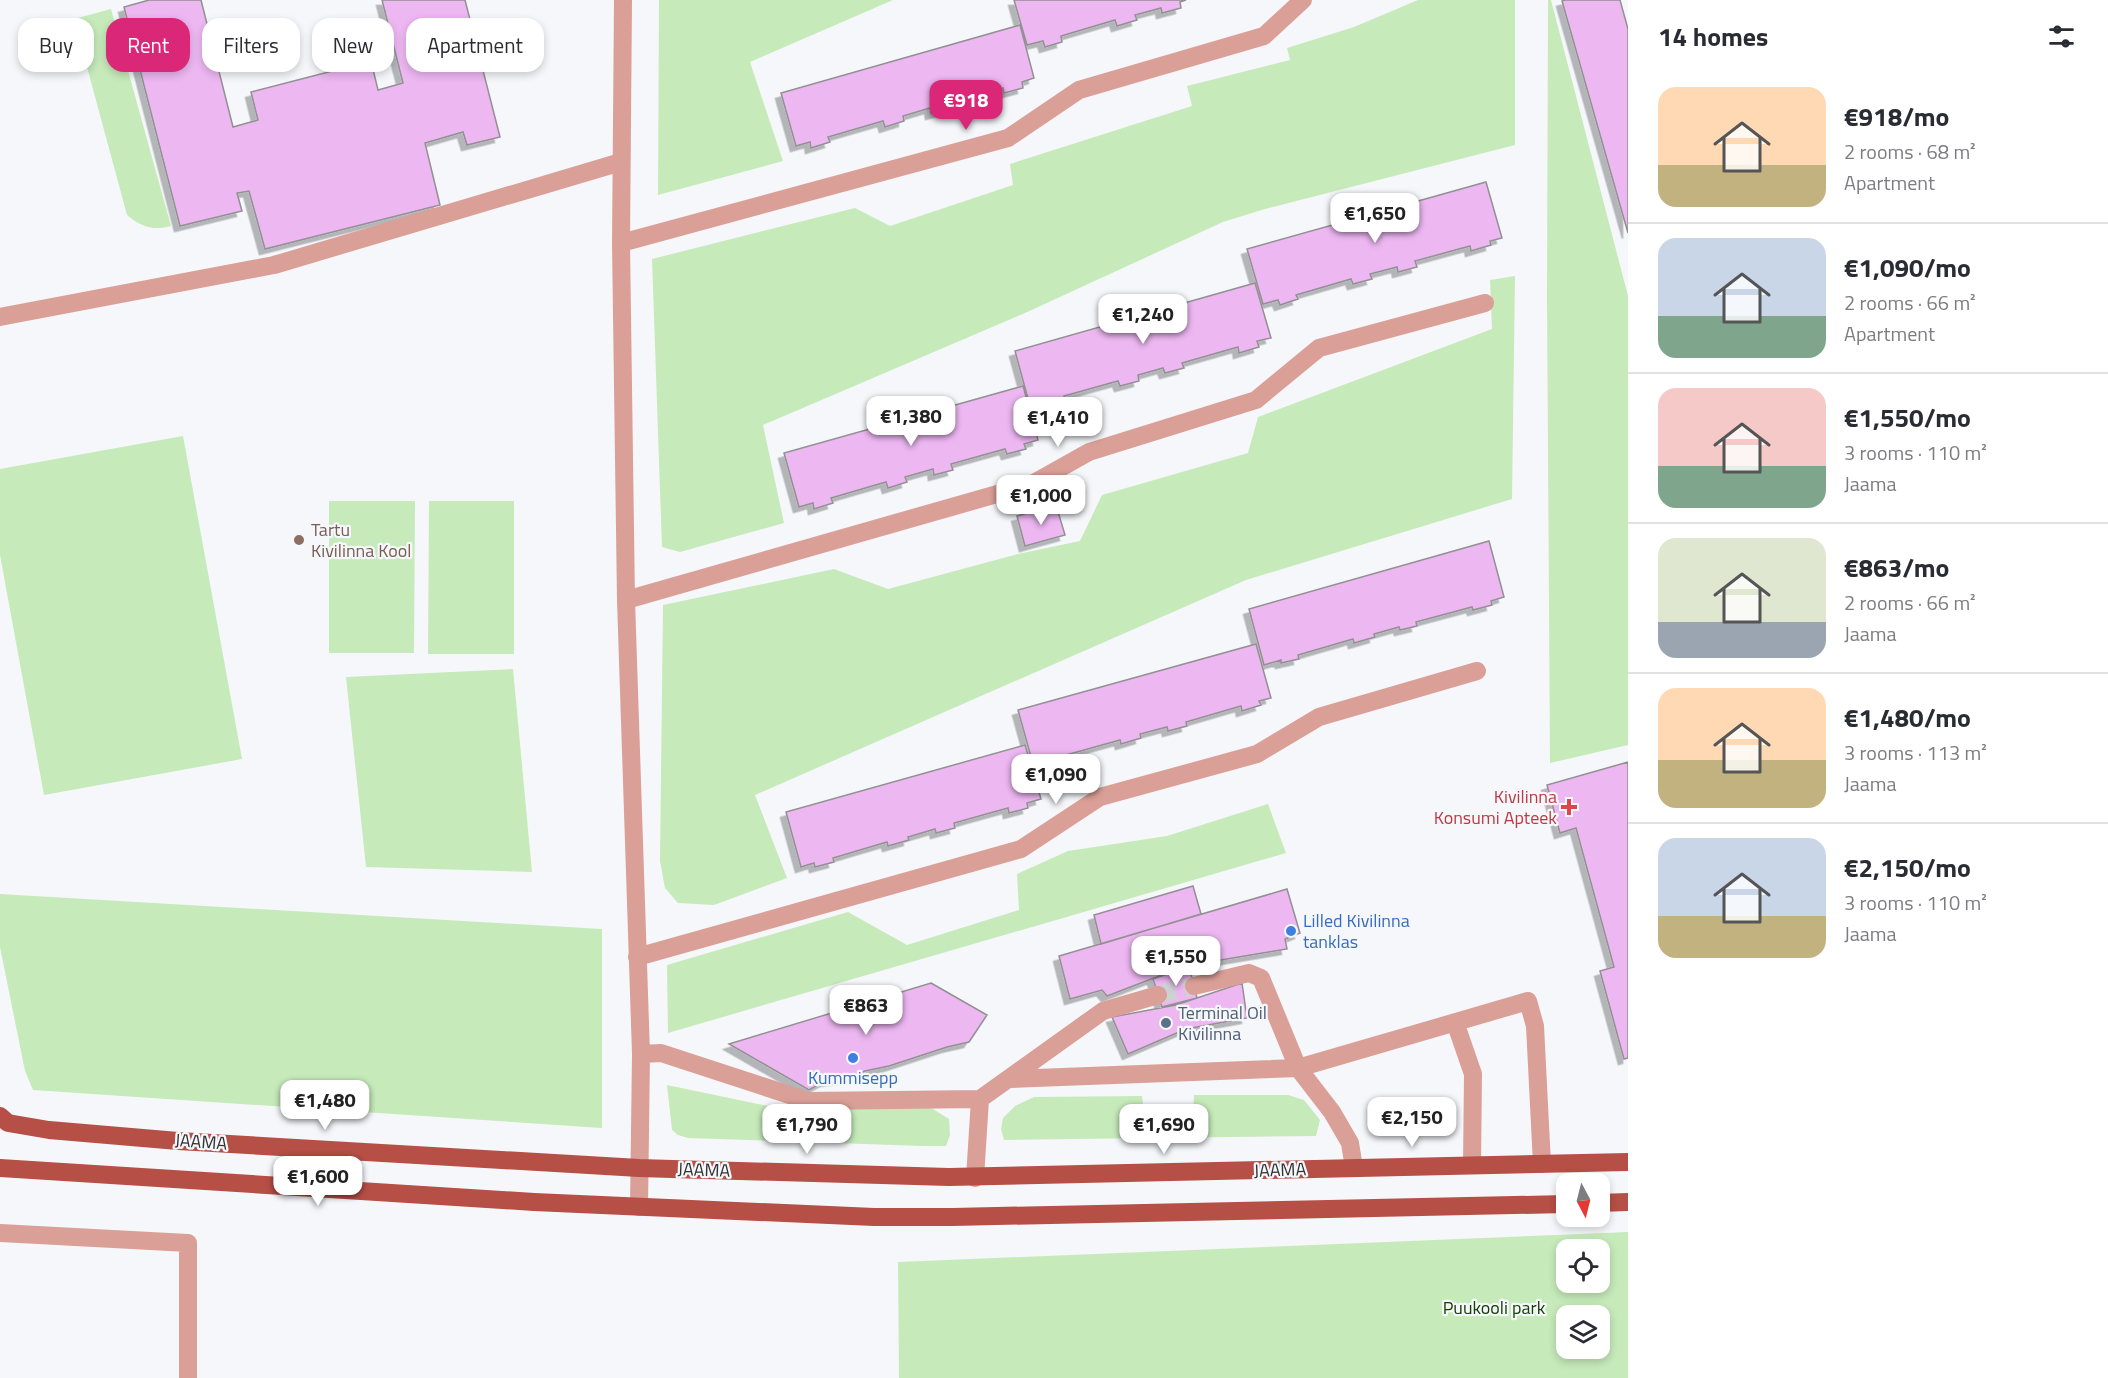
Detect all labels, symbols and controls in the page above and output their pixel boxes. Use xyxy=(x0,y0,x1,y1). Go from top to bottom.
text: 14 homes xyxy=(1658,17,1768,56)
chip: Buy xyxy=(18,18,94,72)
chip: Rent xyxy=(106,18,190,72)
chip: Filters xyxy=(202,18,300,72)
chip: New xyxy=(312,18,394,72)
chip: Apartment xyxy=(406,18,544,72)
icon: filters xyxy=(2045,20,2078,53)
pin: €918 xyxy=(930,80,1002,131)
text: €918 xyxy=(944,84,988,115)
text: €918/mo xyxy=(1844,97,1949,136)
icon: home xyxy=(1706,111,1778,183)
text: 2 rooms · 68 m² xyxy=(1844,136,1976,167)
text: Apartment xyxy=(1844,167,1935,198)
pin: €1,650 xyxy=(1326,193,1424,244)
text: €1,650 xyxy=(1344,197,1406,228)
text: €1,090/mo xyxy=(1844,248,1971,287)
icon: home xyxy=(1706,262,1778,334)
text: 2 rooms · 66 m² xyxy=(1844,287,1976,318)
pin: €1,240 xyxy=(1094,294,1192,345)
text: €1,240 xyxy=(1112,298,1174,329)
text: Apartment xyxy=(1844,318,1935,349)
pin: €1,380 xyxy=(862,396,960,447)
pin: €1,410 xyxy=(1009,397,1107,448)
text: €1,550/mo xyxy=(1844,398,1971,437)
text: €1,380 xyxy=(880,400,942,431)
text: €1,410 xyxy=(1027,401,1089,432)
icon: home xyxy=(1706,412,1778,484)
text: 3 rooms · 110 m² xyxy=(1844,437,1987,468)
text: Jaama xyxy=(1844,468,1897,499)
pin: €1,000 xyxy=(992,475,1090,526)
text: €1,000 xyxy=(1010,479,1072,510)
place label: Tartu Kivilinna Kool xyxy=(311,516,411,564)
marker: Tartu Kivilinna Kool xyxy=(292,533,306,547)
text: €863/mo xyxy=(1844,548,1949,587)
icon: home xyxy=(1706,562,1778,634)
text: 2 rooms · 66 m² xyxy=(1844,587,1976,618)
text: Jaama xyxy=(1844,618,1897,649)
text: €1,480/mo xyxy=(1844,698,1971,737)
icon: home xyxy=(1706,712,1778,784)
text: 3 rooms · 113 m² xyxy=(1844,737,1987,768)
pin: €1,090 xyxy=(1007,754,1105,805)
text: €1,090 xyxy=(1025,758,1087,789)
text: Jaama xyxy=(1844,768,1897,799)
place label: Kivilinna Konsumi Apteek xyxy=(1434,783,1557,831)
marker: Kivilinna Konsumi Apteek xyxy=(1562,800,1576,814)
text: €2,150/mo xyxy=(1844,848,1971,887)
icon: home xyxy=(1706,862,1778,934)
text: 3 rooms · 110 m² xyxy=(1844,887,1987,918)
place label: Lilled Kivilinna tanklas xyxy=(1303,907,1410,955)
text: Jaama xyxy=(1844,918,1897,949)
marker: Lilled Kivilinna tanklas xyxy=(1284,924,1298,938)
pin: €1,550 xyxy=(1127,936,1225,987)
text: €1,550 xyxy=(1145,940,1207,971)
pin: €863 xyxy=(830,985,902,1036)
text: €863 xyxy=(844,989,888,1020)
place label: Terminal Oil Kivilinna xyxy=(1178,999,1267,1047)
marker: Terminal Oil Kivilinna xyxy=(1159,1016,1173,1030)
marker: Kummisepp xyxy=(846,1051,860,1065)
place label: Kummisepp xyxy=(808,1064,898,1091)
pin: €1,480 xyxy=(276,1080,374,1131)
text: €1,480 xyxy=(294,1084,356,1115)
pin: €2,150 xyxy=(1363,1097,1461,1148)
text: €2,150 xyxy=(1381,1101,1443,1132)
pin: €1,790 xyxy=(758,1104,856,1155)
pin: €1,690 xyxy=(1115,1104,1213,1155)
text: €1,790 xyxy=(776,1108,838,1139)
text: €1,690 xyxy=(1133,1108,1195,1139)
street label: JAAMA xyxy=(174,1126,228,1157)
street label: JAAMA xyxy=(677,1155,731,1184)
street label: JAAMA xyxy=(1253,1155,1307,1184)
pin: €1,600 xyxy=(269,1156,367,1207)
text: €1,600 xyxy=(287,1160,349,1191)
north arrow xyxy=(1556,1173,1610,1227)
map controls xyxy=(1556,1173,1610,1359)
button: locate xyxy=(1556,1239,1610,1293)
park label: Puukooli park xyxy=(1443,1294,1546,1321)
button: layers xyxy=(1556,1305,1610,1359)

